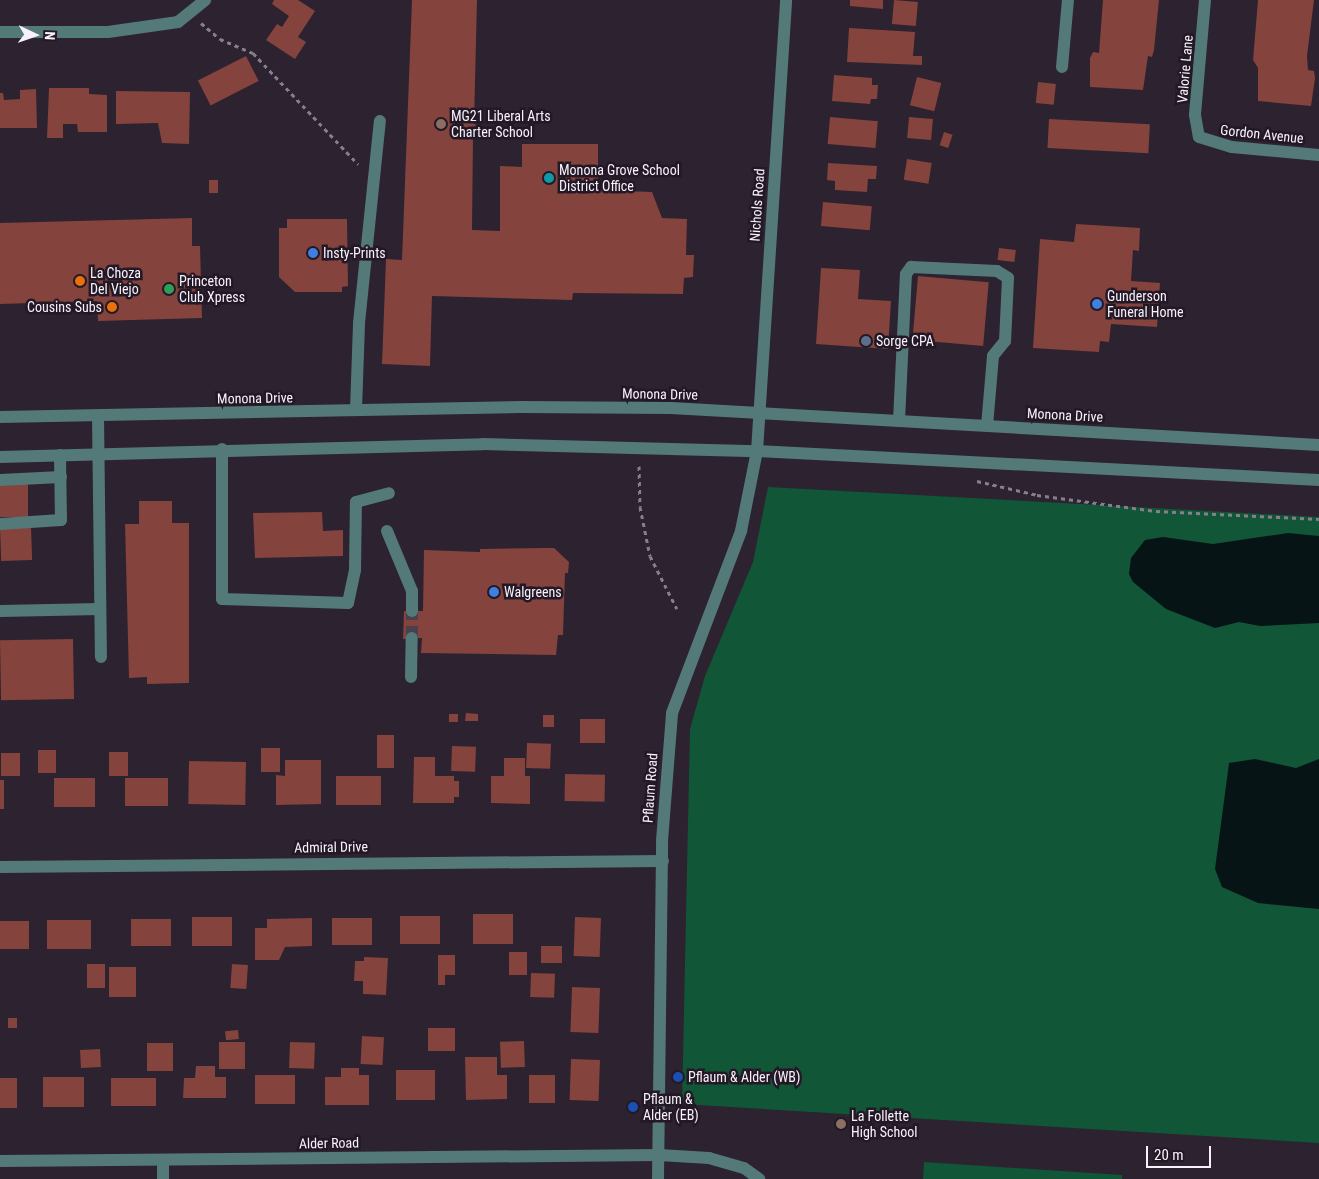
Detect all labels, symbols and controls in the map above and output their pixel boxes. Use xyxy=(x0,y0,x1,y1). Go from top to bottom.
north arrow xyxy=(10,10,60,60)
text: N xyxy=(42,31,58,40)
street label: Valorie Lane xyxy=(1174,34,1196,104)
place label: MG21 Liberal Arts Charter School xyxy=(451,108,551,140)
marker: MG21 Liberal Arts Charter School xyxy=(435,118,447,130)
street label: Gordon Avenue xyxy=(1219,121,1305,147)
place label: Monona Grove School District Office xyxy=(559,162,680,194)
street label: Nichols Road xyxy=(746,168,768,242)
marker: Monona Grove School District Office xyxy=(543,172,555,184)
place label: Insty-Prints xyxy=(323,245,386,261)
marker: Insty-Prints xyxy=(307,247,319,259)
place label: La Choza Del Viejo xyxy=(90,265,141,298)
place label: Princeton Club Xpress xyxy=(179,273,245,306)
marker: La Choza Del Viejo xyxy=(74,275,86,287)
marker: Princeton Club Xpress xyxy=(163,283,175,295)
place label: Gunderson Funeral Home xyxy=(1107,288,1184,321)
marker: Gunderson Funeral Home xyxy=(1091,298,1103,310)
place label: Cousins Subs xyxy=(27,299,102,315)
marker: Cousins Subs xyxy=(106,301,118,313)
place label: Sorge CPA xyxy=(876,333,934,349)
marker: Sorge CPA xyxy=(860,335,872,347)
street label: Monona Drive xyxy=(622,385,698,403)
street label: Monona Drive xyxy=(217,389,293,407)
street label: Monona Drive xyxy=(1027,405,1103,425)
place label: Walgreens xyxy=(504,584,562,600)
marker: Walgreens xyxy=(488,586,500,598)
street label: Pflaum Road xyxy=(639,752,661,824)
street label: Admiral Drive xyxy=(294,838,368,856)
place label: Pflaum & Alder (WB) xyxy=(688,1069,800,1085)
marker: Pflaum & Alder (WB) xyxy=(672,1071,684,1083)
place label: Pflaum & Alder (EB) xyxy=(643,1091,699,1124)
marker: Pflaum & Alder (EB) xyxy=(627,1101,639,1113)
place label: La Follette High School xyxy=(851,1108,918,1140)
marker: La Follette High School xyxy=(835,1118,847,1130)
street label: Alder Road xyxy=(299,1134,359,1152)
scale bar xyxy=(1149,1136,1214,1168)
text: 20 m xyxy=(1154,1146,1184,1164)

